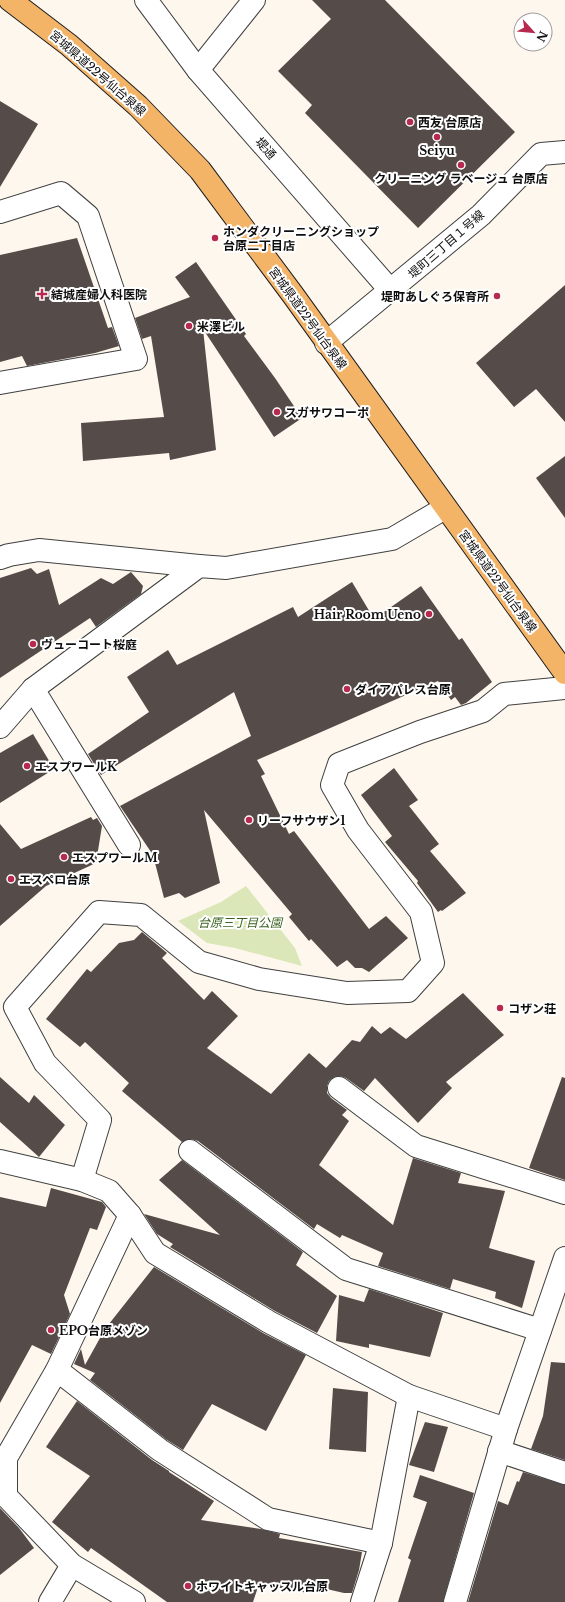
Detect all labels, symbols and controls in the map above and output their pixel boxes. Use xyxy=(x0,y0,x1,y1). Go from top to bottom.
north arrow xyxy=(513,12,553,52)
street label: 宮城県道22号仙台泉線 xyxy=(47,27,149,119)
text: N xyxy=(533,29,550,45)
place label: 西友 台原店 xyxy=(418,115,481,130)
marker: 西友 台原店 xyxy=(405,117,415,127)
marker: Seiyu xyxy=(432,132,442,142)
street label: 堤通 xyxy=(252,134,280,162)
place label: Seiyu xyxy=(419,143,455,158)
marker: クリーニング ラベージュ 台原店 xyxy=(456,160,466,170)
place label: クリーニング ラベージュ 台原店 xyxy=(374,171,548,186)
street label: 堤町三丁目１号線 xyxy=(405,207,487,281)
place label: ホンダクリーニングショップ 台原二丁目店 xyxy=(223,224,379,253)
marker: ホンダクリーニングショップ 台原二丁目店 xyxy=(210,233,220,243)
street label: 宮城県道22号仙台泉線 xyxy=(266,264,350,372)
place label: 結城産婦人科医院 xyxy=(51,287,147,302)
marker: 結城産婦人科医院 xyxy=(36,288,48,300)
place label: 堤町あしぐろ保育所 xyxy=(381,289,489,304)
marker: 堤町あしぐろ保育所 xyxy=(492,291,502,301)
place label: 米澤ビル xyxy=(197,319,245,334)
marker: 米澤ビル xyxy=(184,321,194,331)
place label: スガサワコーポ xyxy=(285,405,369,420)
marker: スガサワコーポ xyxy=(272,407,282,417)
street label: 宮城県道22号仙台泉線 xyxy=(456,527,540,635)
place label: Hair Room Ueno xyxy=(314,607,421,622)
marker: Hair Room Ueno xyxy=(424,609,434,619)
place label: ヴューコート桜庭 xyxy=(41,637,137,652)
marker: ヴューコート桜庭 xyxy=(28,639,38,649)
place label: ダイアパレス台原 xyxy=(355,682,451,697)
marker: ダイアパレス台原 xyxy=(342,684,352,694)
place label: エスプワールK xyxy=(35,759,118,774)
marker: エスプワールK xyxy=(22,761,32,771)
place label: リーフサウザン1 xyxy=(257,813,346,828)
marker: リーフサウザン1 xyxy=(244,815,254,825)
place label: エスプワールM xyxy=(72,850,158,865)
marker: エスプワールM xyxy=(59,852,69,862)
place label: エスペロ台原 xyxy=(19,872,90,887)
marker: エスペロ台原 xyxy=(6,874,16,884)
park label: 台原三丁目公園 xyxy=(198,915,284,930)
place label: コザン荘 xyxy=(508,1001,556,1016)
marker: コザン荘 xyxy=(495,1003,505,1013)
place label: EPO台原メゾン xyxy=(59,1323,148,1338)
marker: EPO台原メゾン xyxy=(46,1325,56,1335)
place label: ホワイトキャッスル台原 xyxy=(196,1579,328,1594)
marker: ホワイトキャッスル台原 xyxy=(183,1581,193,1591)

